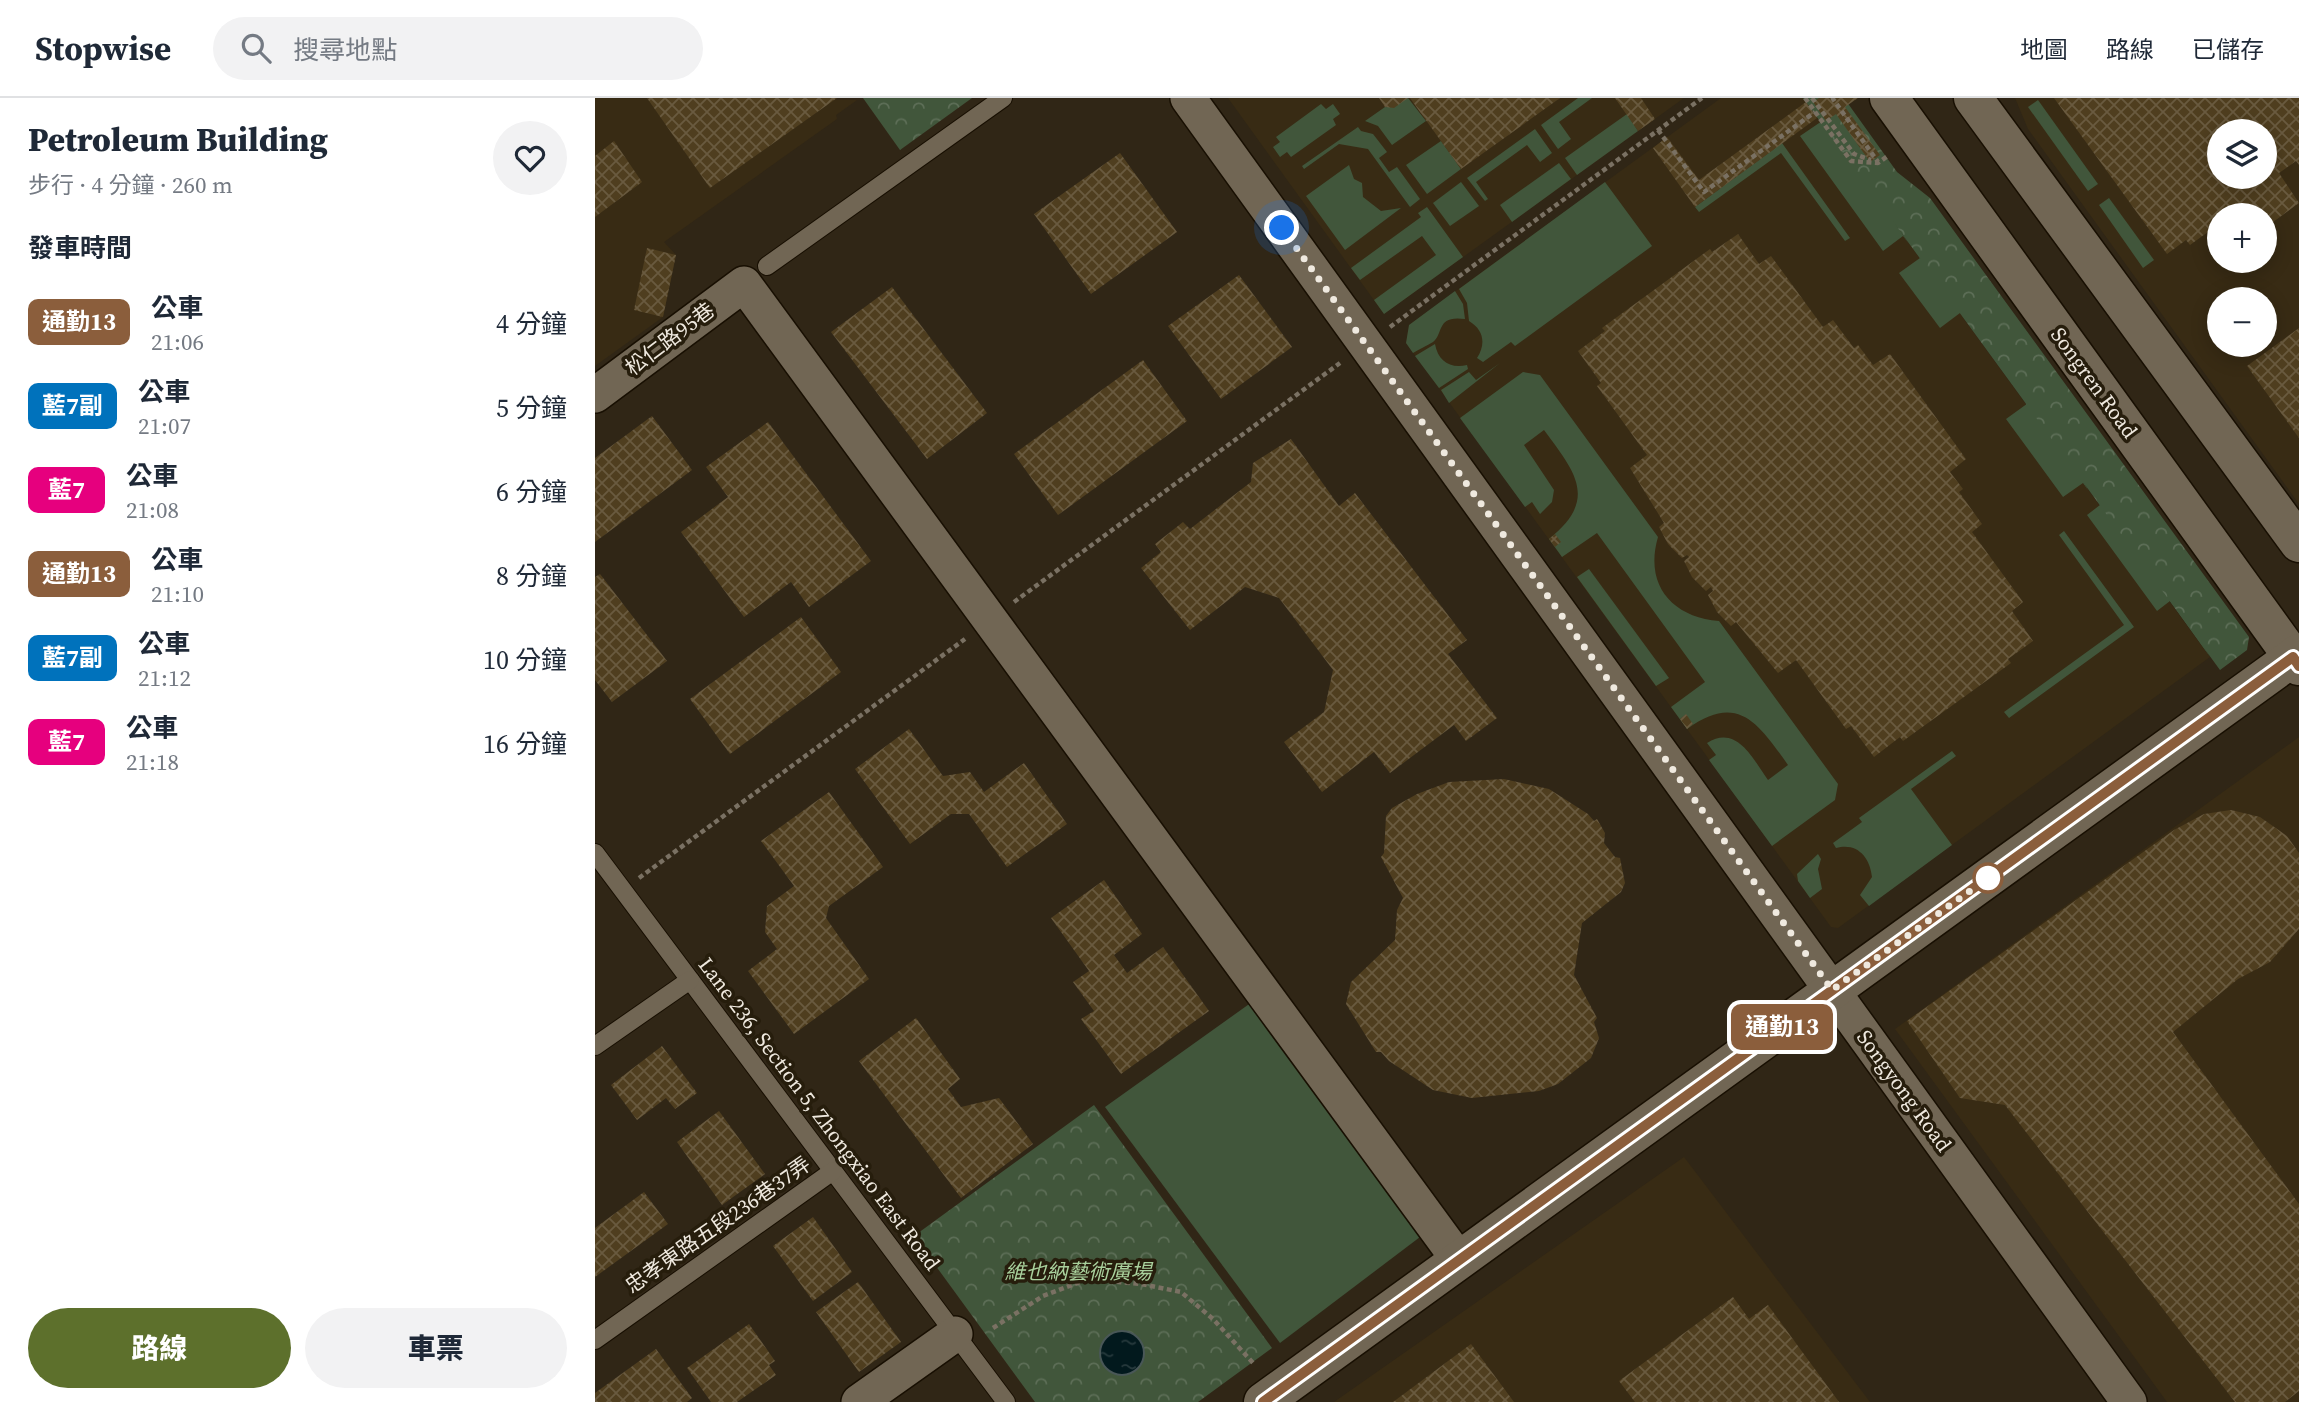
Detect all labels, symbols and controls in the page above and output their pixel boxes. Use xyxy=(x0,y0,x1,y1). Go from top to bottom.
search box xyxy=(213,17,703,80)
text: Stopwise xyxy=(35,26,171,71)
icon: search xyxy=(237,29,275,67)
text: 搜尋地點 xyxy=(293,32,397,68)
text: 地圖 xyxy=(2020,33,2068,66)
text: 路線 xyxy=(2106,33,2154,66)
text: 已儲存 xyxy=(2192,33,2264,66)
text: Petroleum Building xyxy=(28,117,328,162)
map controls xyxy=(2207,119,2277,357)
button: layers xyxy=(2207,119,2277,189)
button: heart xyxy=(493,121,567,195)
text: 步行 · 4 分鐘 · 260 m xyxy=(28,169,233,201)
button: + xyxy=(2207,203,2277,273)
your location xyxy=(1264,210,1299,245)
text: 發車時間 xyxy=(28,230,132,266)
button: − xyxy=(2207,287,2277,357)
text: 公車 xyxy=(151,290,203,326)
street label: 松仁路95巷 xyxy=(619,295,720,382)
text: 通勤13 xyxy=(42,305,116,338)
text: 4 分鐘 xyxy=(496,306,567,342)
street label: Songren Road xyxy=(2044,321,2145,444)
text: 21:06 xyxy=(151,326,204,358)
text: 公車 xyxy=(138,374,190,410)
text: 藍7副 xyxy=(42,389,103,422)
text: 5 分鐘 xyxy=(496,390,567,426)
text: 21:07 xyxy=(138,410,191,442)
text: 公車 xyxy=(126,458,178,494)
text: 藍7 xyxy=(48,473,85,506)
text: 6 分鐘 xyxy=(496,474,567,510)
text: 21:08 xyxy=(126,494,179,526)
text: 公車 xyxy=(151,542,203,578)
text: 通勤13 xyxy=(42,557,116,590)
text: 8 分鐘 xyxy=(496,558,567,594)
text: 21:10 xyxy=(151,578,204,610)
text: 公車 xyxy=(138,626,190,662)
text: 藍7副 xyxy=(42,641,103,674)
text: 10 分鐘 xyxy=(483,642,567,678)
text: 21:12 xyxy=(138,662,191,694)
text: 公車 xyxy=(126,710,178,746)
text: 藍7 xyxy=(48,725,85,758)
text: 16 分鐘 xyxy=(483,726,567,762)
text: 21:18 xyxy=(126,746,179,778)
unlabelled marker xyxy=(1973,863,2003,893)
street label: Lane 236, Section 5, Zhongxiao East Road xyxy=(692,951,947,1276)
line badge: 通勤13 xyxy=(1733,1004,1831,1050)
text: 通勤13 xyxy=(1745,1010,1819,1043)
street label: Songyong Road xyxy=(1850,1024,1959,1158)
street label: 忠孝東路五段236巷37弄 xyxy=(619,1149,816,1300)
park label: 維也納藝術廣場 xyxy=(1005,1257,1153,1286)
button: 路線 xyxy=(28,1308,291,1388)
button: 車票 xyxy=(305,1308,567,1388)

